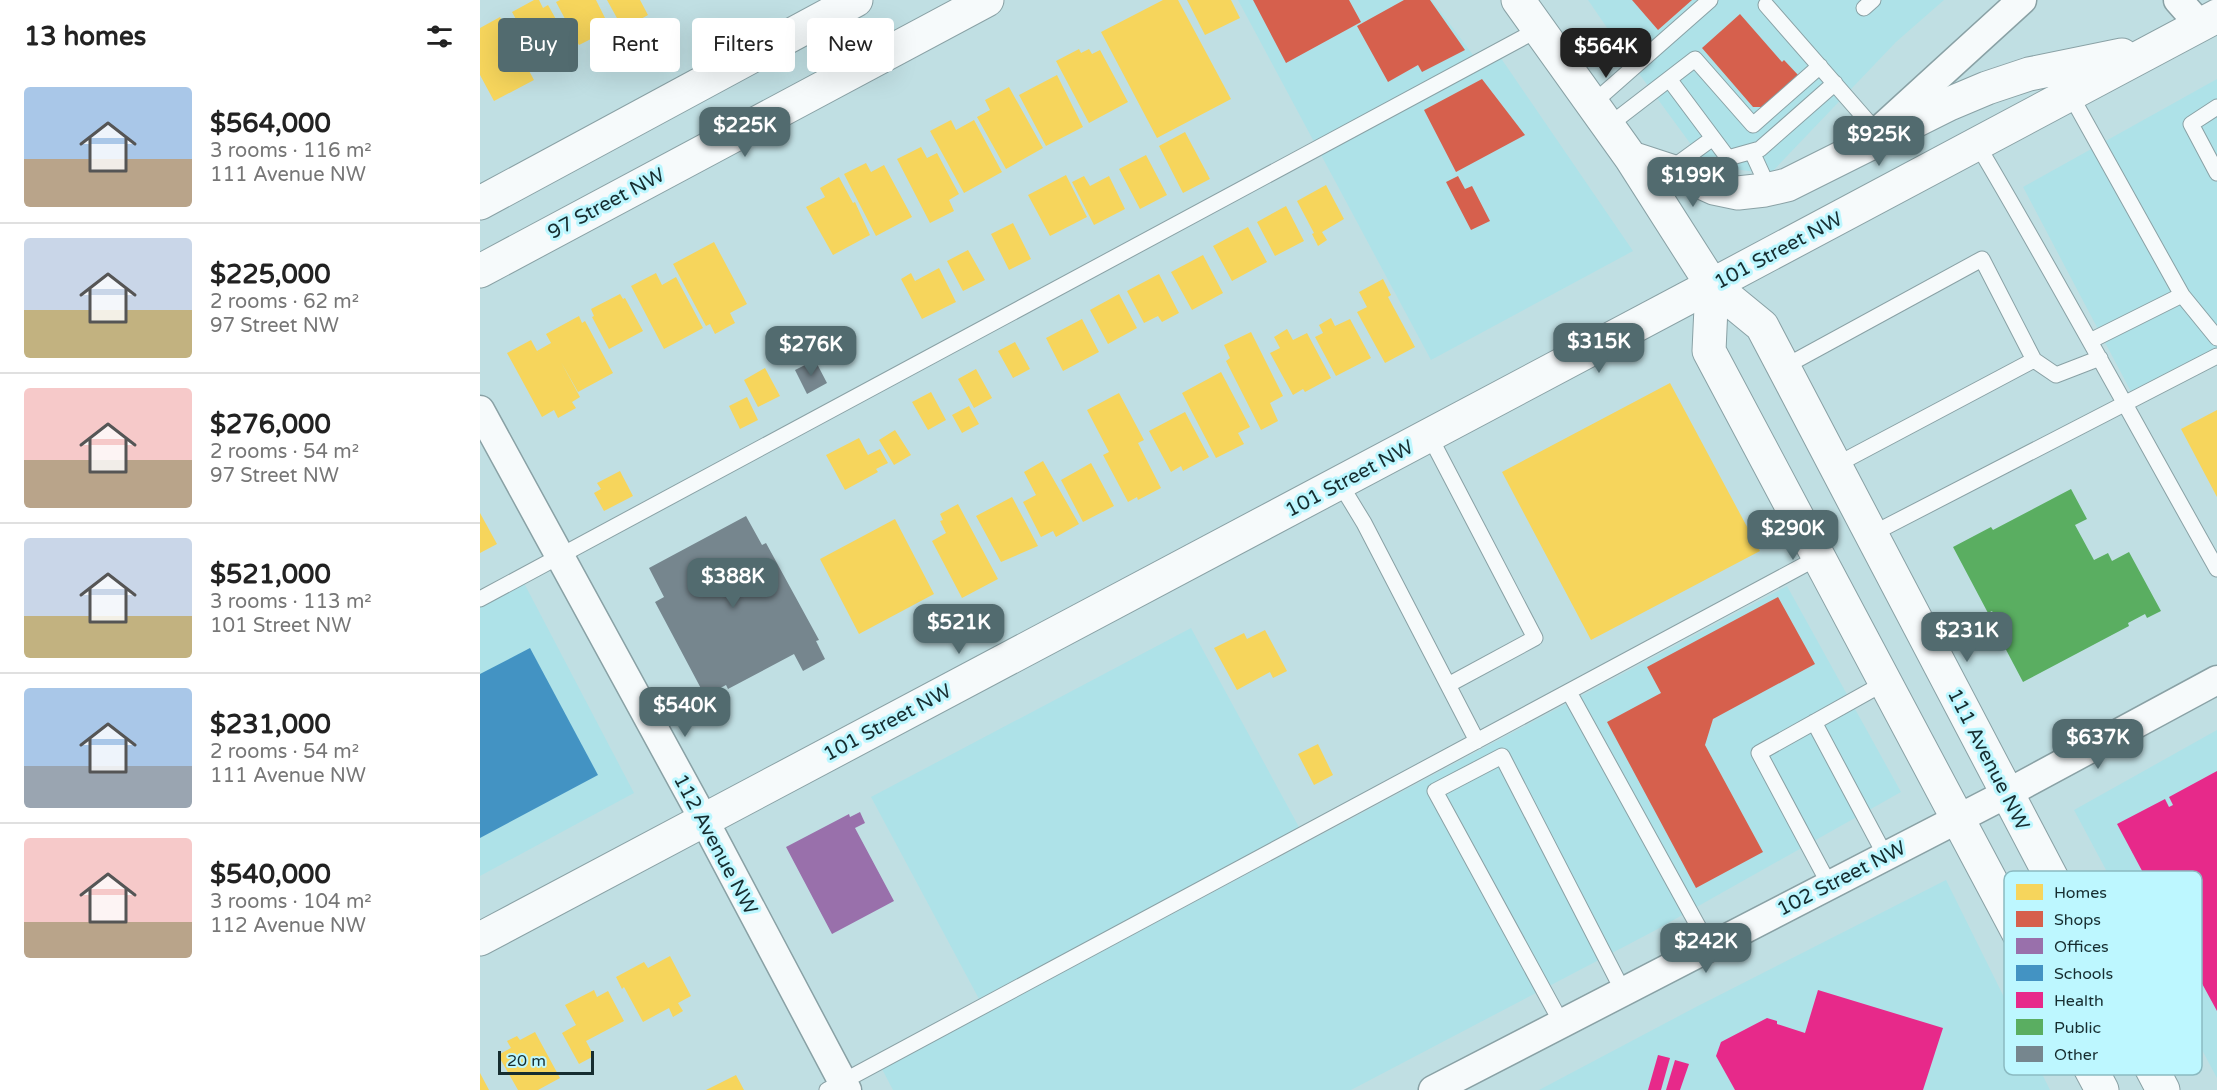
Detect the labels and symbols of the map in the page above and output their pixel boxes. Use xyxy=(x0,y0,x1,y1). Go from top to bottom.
pin: $564K xyxy=(1564,28,1648,79)
pin: $225K xyxy=(703,107,787,158)
pin: $925K xyxy=(1837,116,1921,167)
pin: $199K xyxy=(1651,157,1735,208)
street label: 97 Street NW xyxy=(544,163,669,245)
street label: 101 Street NW xyxy=(1710,207,1847,295)
pin: $315K xyxy=(1557,323,1641,374)
pin: $276K xyxy=(769,326,853,377)
street label: 101 Street NW xyxy=(1281,435,1418,523)
pin: $290K xyxy=(1751,510,1835,561)
pin: $388K xyxy=(691,558,775,609)
pin: $521K xyxy=(917,604,1001,655)
pin: $231K xyxy=(1925,612,2009,663)
street label: 101 Street NW xyxy=(819,679,956,767)
street label: 111 Avenue NW xyxy=(1942,685,2034,834)
pin: $540K xyxy=(643,687,727,738)
pin: $637K xyxy=(2056,719,2140,770)
street label: 112 Avenue NW xyxy=(668,770,762,919)
street label: 102 Street NW xyxy=(1773,836,1910,922)
legend xyxy=(2004,871,2202,1075)
text: Homes xyxy=(2054,883,2107,903)
text: Shops xyxy=(2054,910,2101,930)
pin: $242K xyxy=(1664,923,1748,974)
text: Offices xyxy=(2054,937,2109,957)
text: Schools xyxy=(2054,964,2113,984)
text: Health xyxy=(2054,991,2104,1011)
text: Public xyxy=(2054,1018,2101,1038)
text: Other xyxy=(2054,1045,2099,1065)
scale bar xyxy=(498,1048,594,1076)

